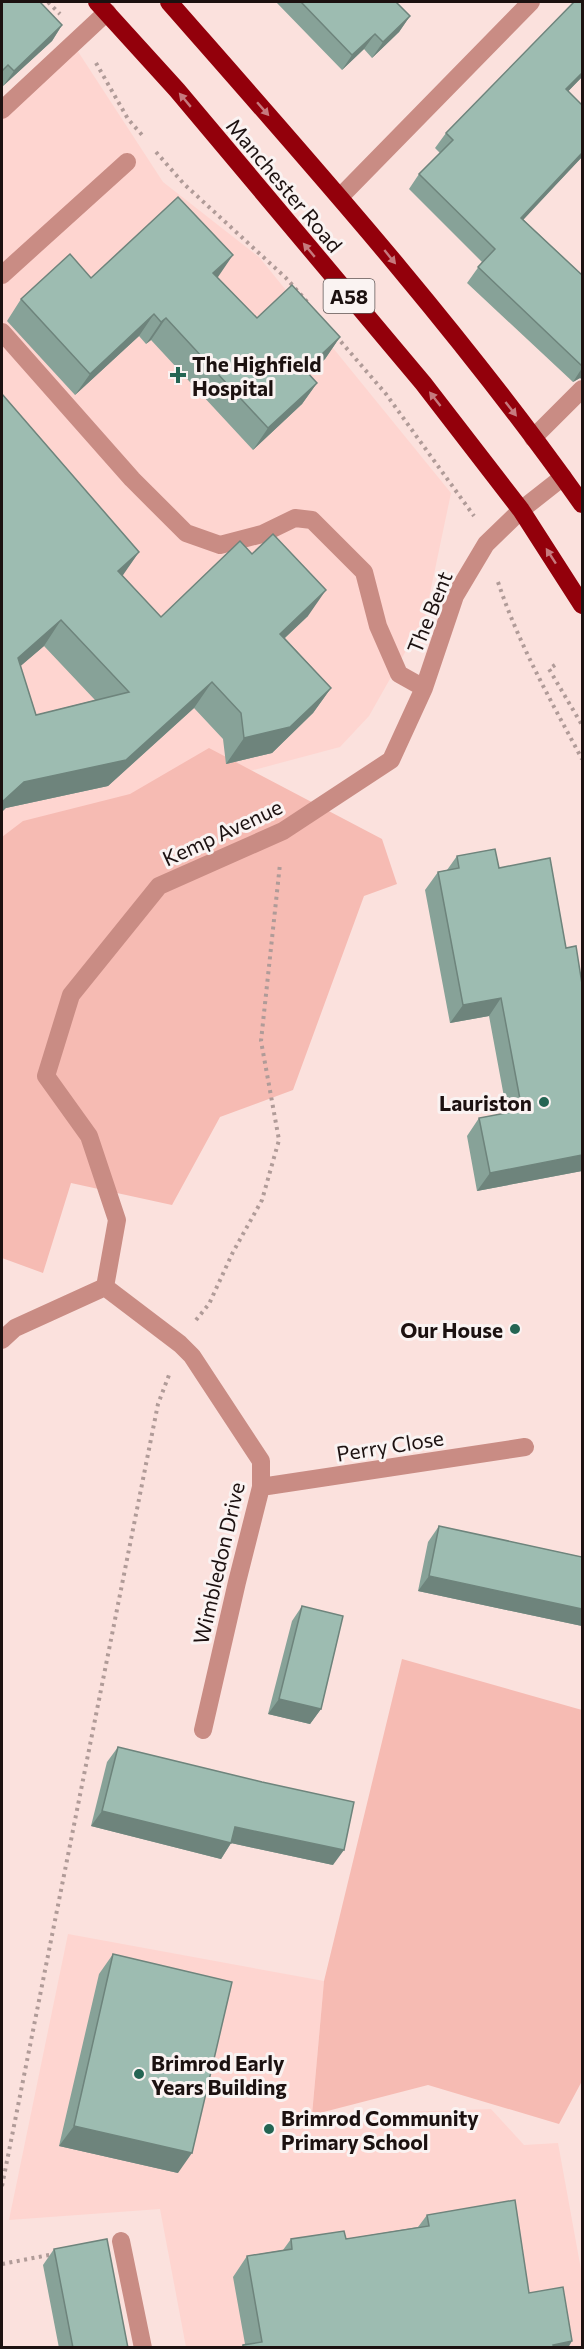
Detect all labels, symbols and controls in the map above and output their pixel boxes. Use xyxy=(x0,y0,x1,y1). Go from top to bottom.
one-way arrow xyxy=(179,93,192,108)
one-way arrow xyxy=(256,101,269,116)
street label: Manchester Road xyxy=(222,113,348,257)
one-way arrow xyxy=(303,242,316,258)
one-way arrow xyxy=(383,249,396,265)
road number: A58 xyxy=(324,279,374,313)
place label: The Highfield Hospital xyxy=(192,351,322,400)
marker: The Highfield Hospital xyxy=(169,366,187,384)
one-way arrow xyxy=(429,391,442,407)
one-way arrow xyxy=(504,402,516,417)
one-way arrow xyxy=(546,548,557,564)
street label: The Bent xyxy=(401,568,457,656)
street label: Kemp Avenue xyxy=(158,793,286,871)
place label: Lauriston xyxy=(439,1090,532,1115)
marker: Lauriston xyxy=(537,1095,551,1109)
place label: Our House xyxy=(400,1317,503,1342)
marker: Our House xyxy=(508,1322,522,1336)
street label: Perry Close xyxy=(335,1424,445,1466)
street label: Wimbledon Drive xyxy=(187,1480,249,1646)
place label: Brimrod Early Years Building xyxy=(151,2050,287,2099)
marker: Brimrod Early Years Building xyxy=(132,2067,146,2081)
place label: Brimrod Community Primary School xyxy=(281,2105,479,2154)
marker: Brimrod Community Primary School xyxy=(262,2122,276,2136)

